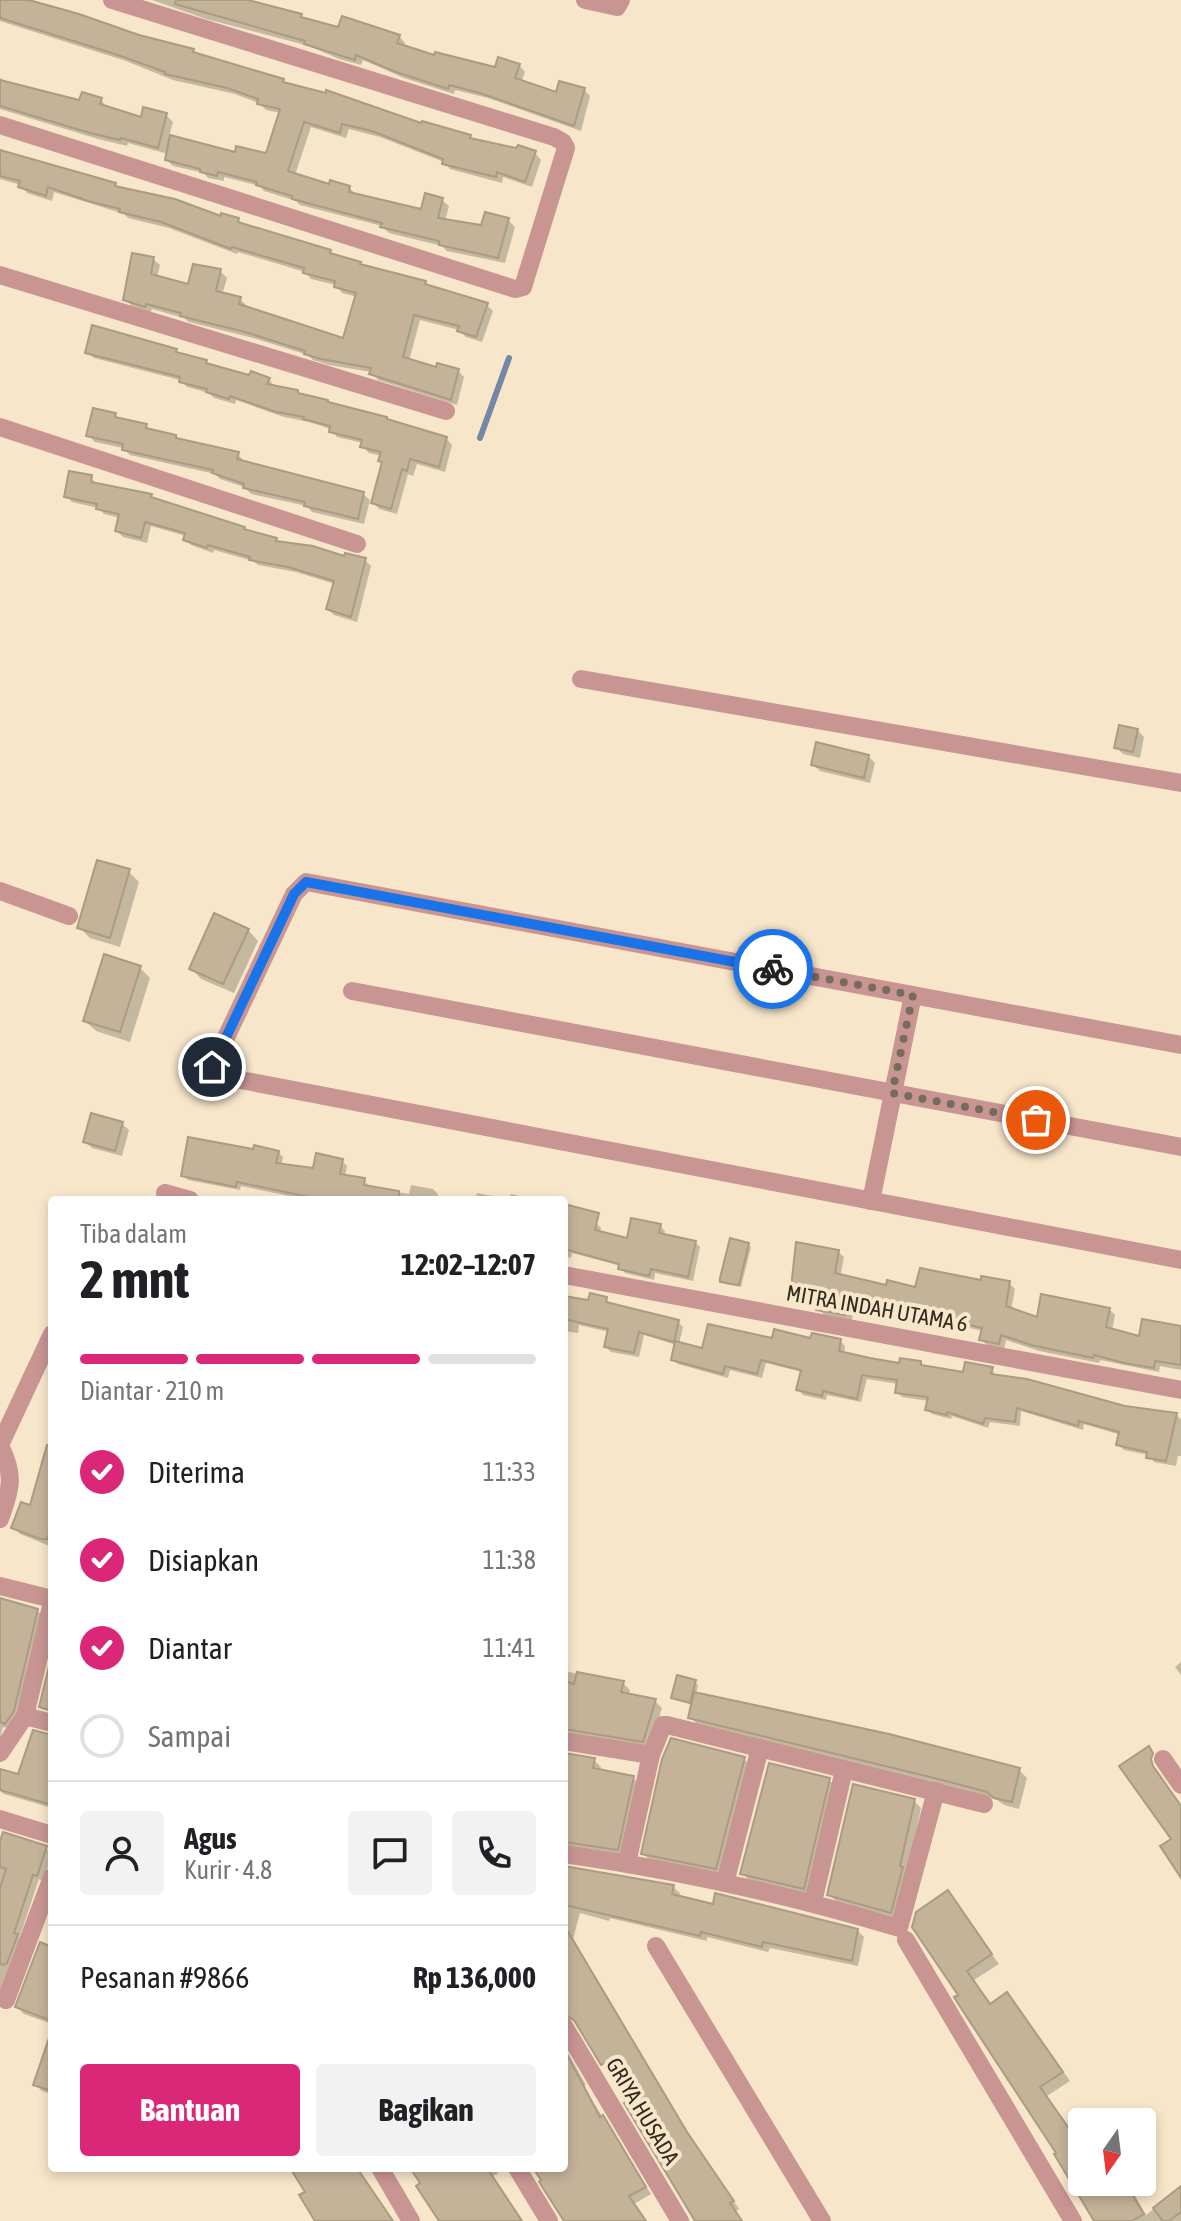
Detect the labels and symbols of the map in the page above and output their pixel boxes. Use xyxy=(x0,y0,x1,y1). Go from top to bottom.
courier xyxy=(733,929,813,1009)
pin xyxy=(178,1033,246,1101)
pin xyxy=(1002,1086,1070,1154)
street label: MITRA INDAH UTAMA 6 xyxy=(784,1279,970,1337)
street label: GRIYA HUSADA xyxy=(601,2053,685,2169)
north arrow xyxy=(1068,2108,1156,2196)

